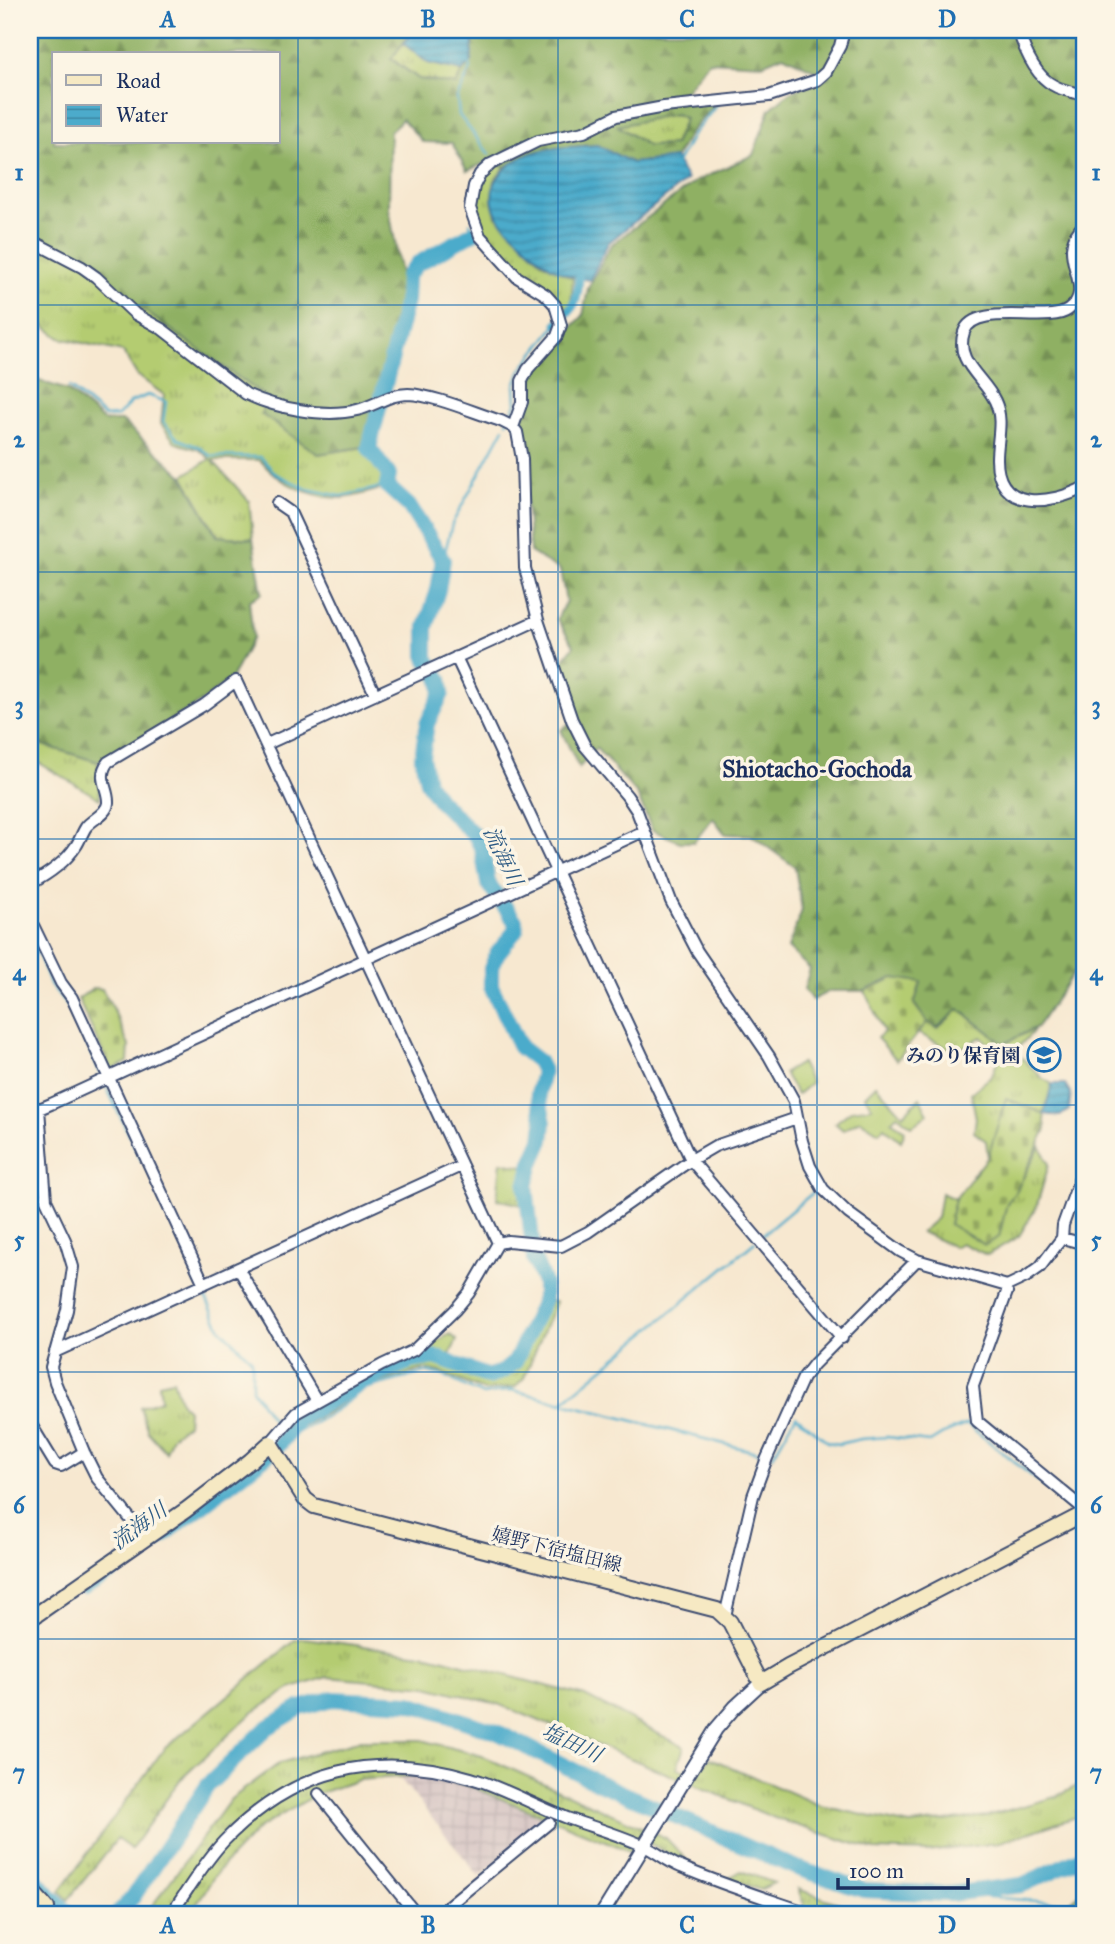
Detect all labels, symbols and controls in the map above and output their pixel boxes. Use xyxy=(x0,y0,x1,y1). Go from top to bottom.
text: A xyxy=(158,5,176,33)
text: B xyxy=(420,5,436,33)
text: C xyxy=(679,5,695,33)
text: D xyxy=(938,5,956,33)
legend xyxy=(52,52,280,144)
text: Road xyxy=(116,68,161,94)
text: Water xyxy=(116,102,168,128)
text: 1 xyxy=(14,158,24,186)
text: 1 xyxy=(1091,158,1101,186)
text: 2 xyxy=(13,425,25,453)
text: 2 xyxy=(1090,425,1102,453)
text: 3 xyxy=(14,691,24,720)
text: 3 xyxy=(1091,691,1101,720)
district label: Shiotacho-Gochoda xyxy=(722,755,913,783)
water label: 流海川 xyxy=(478,822,529,892)
text: 4 xyxy=(13,958,27,986)
text: 4 xyxy=(1090,958,1104,986)
school or university icon: みのり保育園 xyxy=(1025,1036,1063,1074)
place label: みのり保育園 xyxy=(906,1044,1020,1067)
text: 5 xyxy=(14,1225,25,1253)
text: 5 xyxy=(1091,1225,1102,1253)
text: 6 xyxy=(13,1491,26,1519)
text: 6 xyxy=(1090,1491,1103,1519)
water label: 流海川 xyxy=(106,1496,174,1555)
street label: 嬉野下宿塩田線 xyxy=(490,1522,624,1577)
water label: 塩田川 xyxy=(538,1718,608,1769)
text: 7 xyxy=(13,1758,25,1786)
text: 7 xyxy=(1090,1758,1102,1786)
scale bar xyxy=(838,1846,968,1890)
text: 100 m xyxy=(849,1858,904,1884)
text: A xyxy=(158,1911,176,1939)
text: B xyxy=(420,1911,436,1939)
text: C xyxy=(679,1911,695,1939)
text: D xyxy=(938,1911,956,1939)

